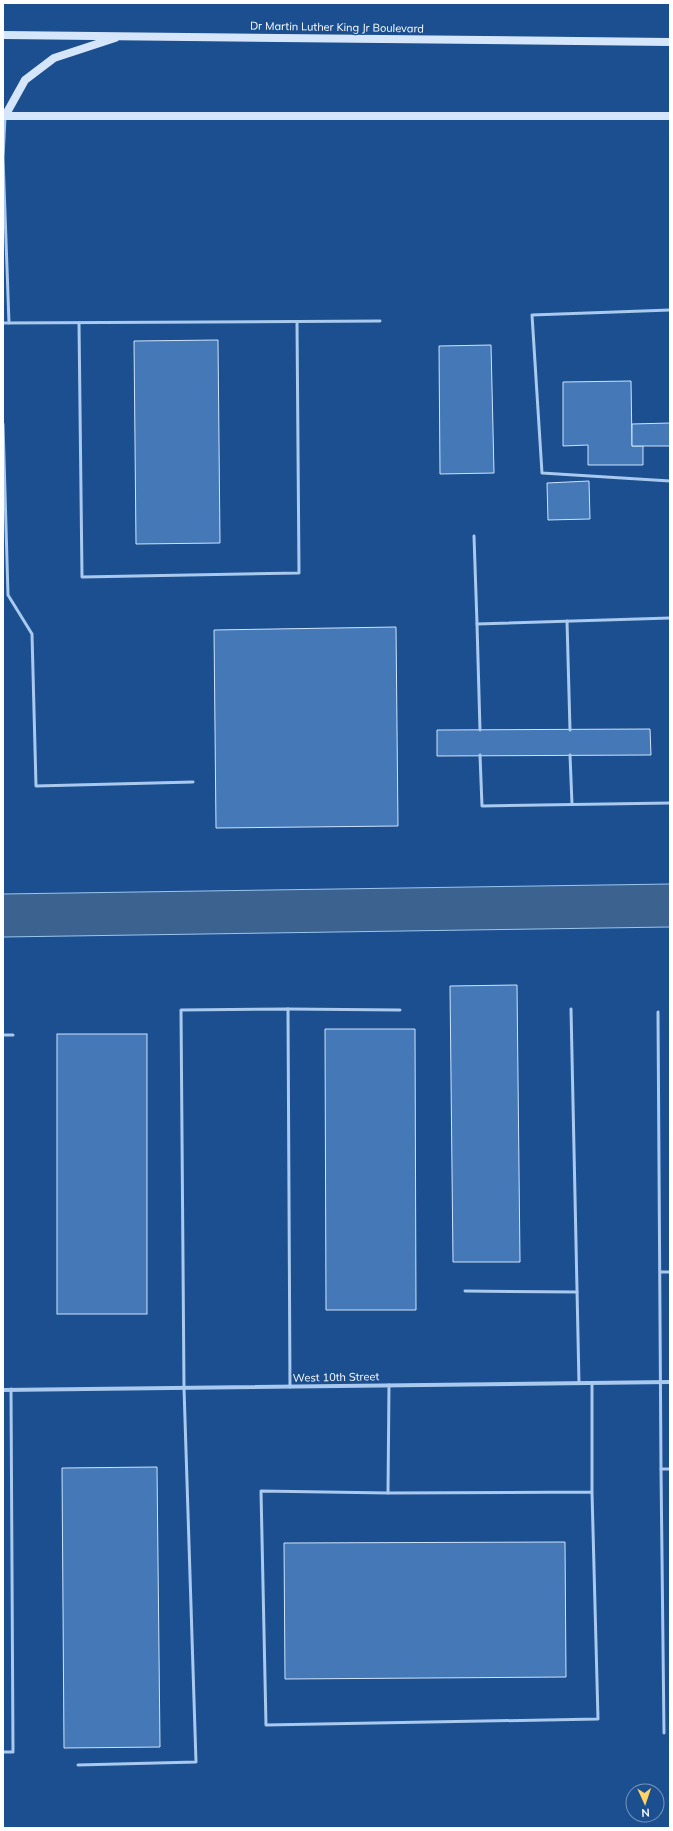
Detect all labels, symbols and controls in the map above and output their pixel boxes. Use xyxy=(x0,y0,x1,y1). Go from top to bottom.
street label: Dr Martin Luther King Jr Boulevard xyxy=(250,18,424,36)
street label: West 10th Street xyxy=(293,1369,380,1385)
north arrow xyxy=(625,1783,665,1823)
text: N xyxy=(641,1806,650,1820)

